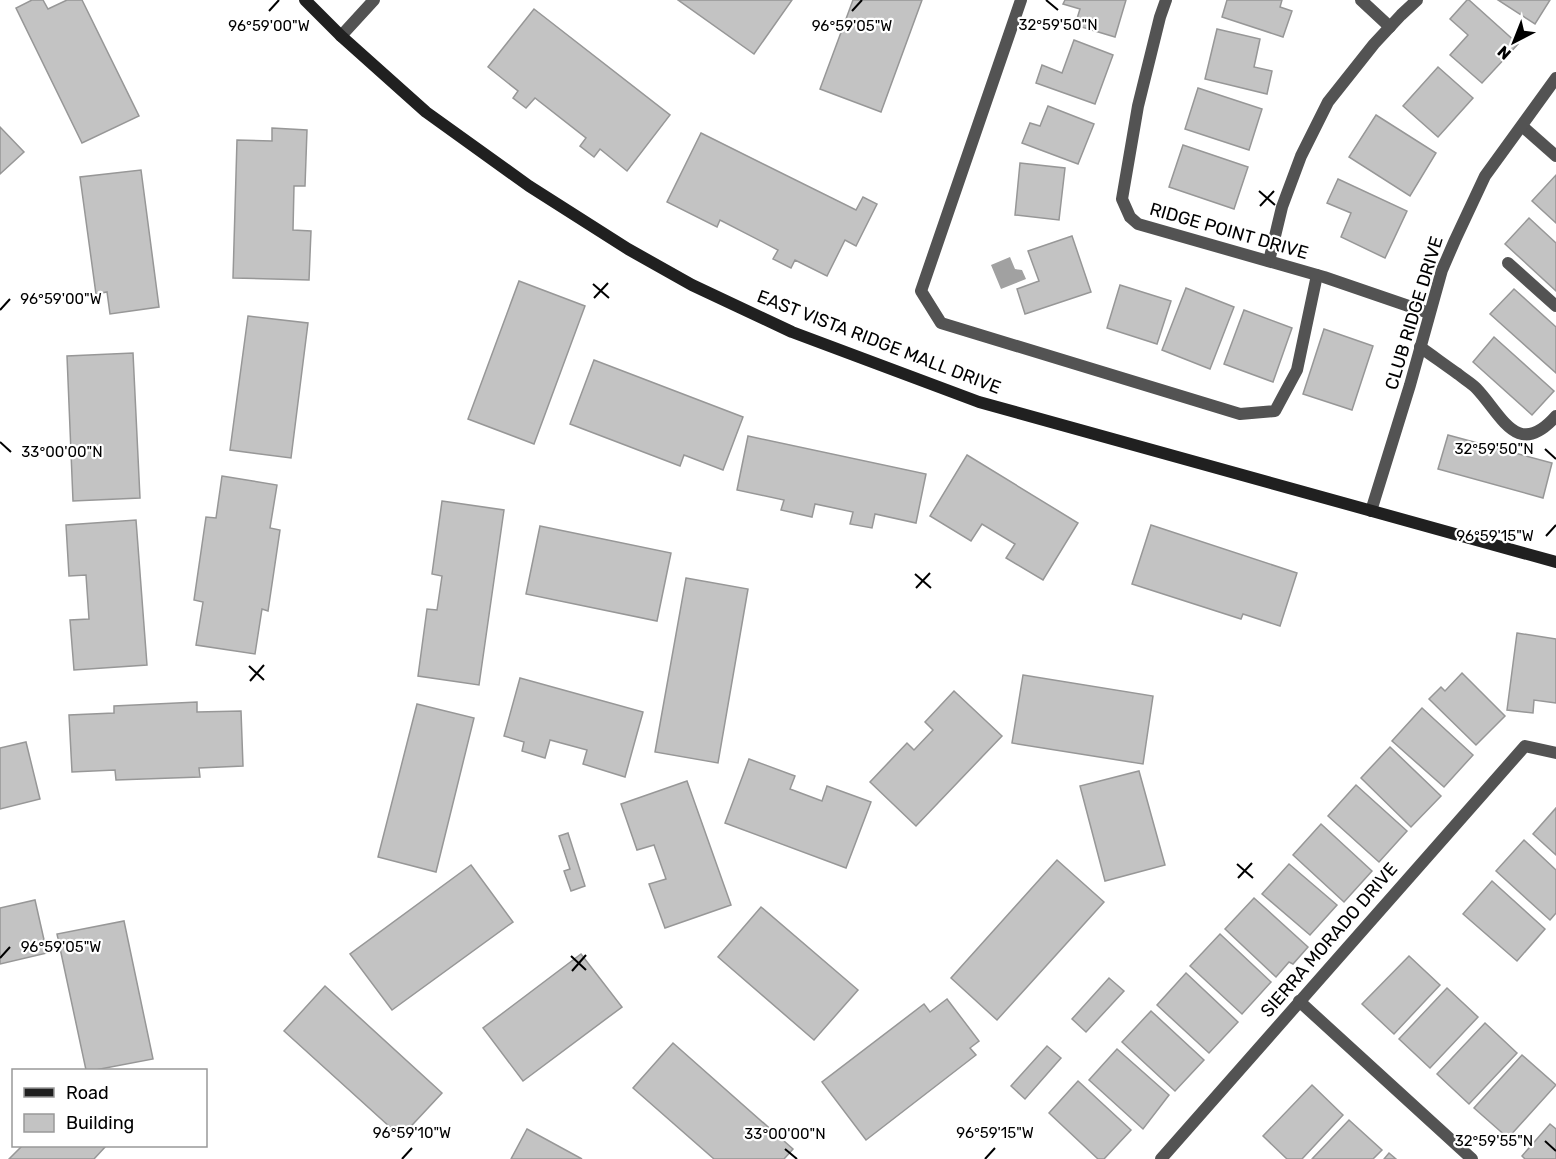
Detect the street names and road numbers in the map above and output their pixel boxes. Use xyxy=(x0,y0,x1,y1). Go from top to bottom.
street label: RIDGE POINT DRIVE xyxy=(1147,198,1311,264)
street label: CLUB RIDGE DRIVE xyxy=(1380,234,1448,392)
street label: EAST VISTA RIDGE MALL DRIVE xyxy=(754,285,1004,399)
street label: SIERRA MORADO DRIVE xyxy=(1256,858,1402,1022)

